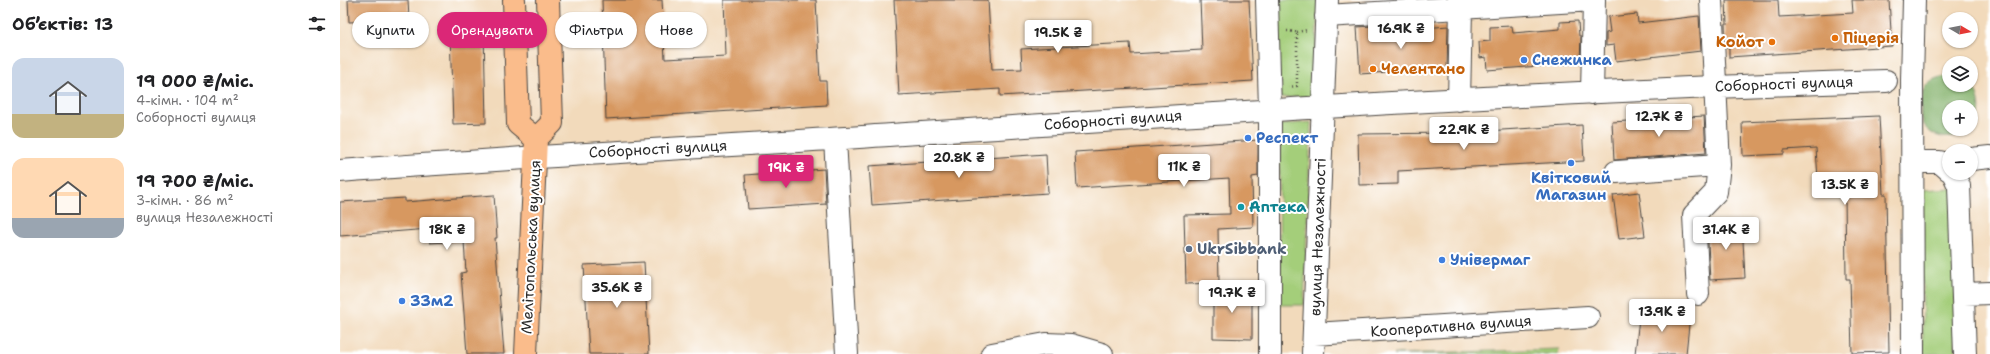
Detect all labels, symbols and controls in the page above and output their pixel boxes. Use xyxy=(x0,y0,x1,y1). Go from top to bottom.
chip: Купити xyxy=(352,12,429,48)
chip: Орендувати xyxy=(437,12,547,48)
chip: Фільтри xyxy=(555,12,637,48)
chip: Нове xyxy=(645,12,707,48)
north arrow xyxy=(1942,12,1978,48)
map controls xyxy=(1942,12,1978,180)
text: Об’єктів: 13 xyxy=(12,13,113,35)
icon: filters xyxy=(306,13,328,35)
pin: 16.9K ₴ xyxy=(1364,16,1438,50)
pin: 19.5K ₴ xyxy=(1021,20,1095,54)
text: 16.9K ₴ xyxy=(1377,20,1425,37)
text: 19.5K ₴ xyxy=(1034,24,1082,41)
place label: Піцерія xyxy=(1843,28,1899,48)
place label: Койот xyxy=(1716,32,1764,52)
marker: Піцерія xyxy=(1830,33,1840,43)
marker: Койот xyxy=(1767,37,1777,47)
place label: Снежинка xyxy=(1532,50,1612,70)
marker: Снежинка xyxy=(1519,55,1529,65)
button: layers xyxy=(1942,56,1978,92)
place label: Челентано xyxy=(1381,59,1466,79)
marker: Челентано xyxy=(1368,64,1378,74)
text: 19 000 ₴/міс. xyxy=(136,70,254,92)
street label: Соборності вулиця xyxy=(1714,72,1854,96)
icon: home xyxy=(44,74,92,122)
text: 4-кімн. · 104 m² xyxy=(136,92,239,109)
button: + xyxy=(1942,100,1978,136)
pin: 12.7K ₴ xyxy=(1622,104,1696,138)
street label: Соборності вулиця xyxy=(1043,105,1183,135)
text: 12.7K ₴ xyxy=(1635,108,1683,125)
text: Соборності вулиця xyxy=(136,109,256,126)
pin: 22.9K ₴ xyxy=(1427,117,1501,151)
text: 22.9K ₴ xyxy=(1438,121,1490,138)
place label: Респект xyxy=(1256,128,1318,148)
marker: Респект xyxy=(1243,133,1253,143)
street label: Соборності вулиця xyxy=(588,135,728,163)
button: − xyxy=(1942,144,1978,180)
pin: 20.8K ₴ xyxy=(922,145,996,179)
text: 20.8K ₴ xyxy=(933,149,985,166)
pin: 11K ₴ xyxy=(1156,154,1212,188)
pin: 19K ₴ xyxy=(758,155,814,189)
text: 11K ₴ xyxy=(1167,158,1201,175)
street label: вулиця Незалежності xyxy=(1305,158,1331,316)
marker: Квітковий Магазин xyxy=(1566,158,1576,168)
text: 19K ₴ xyxy=(767,159,805,176)
street label: Мелітопольська вулиця xyxy=(516,160,546,334)
place label: Квітковий Магазин xyxy=(1531,168,1612,205)
text: 19 700 ₴/міс. xyxy=(136,170,254,192)
pin: 13.5K ₴ xyxy=(1808,172,1882,206)
icon: home xyxy=(44,174,92,222)
text: 13.5K ₴ xyxy=(1821,176,1869,193)
text: 3-кімн. · 86 m² xyxy=(136,192,234,209)
place label: Аптека xyxy=(1249,197,1307,217)
marker: Аптека xyxy=(1236,202,1246,212)
text: вулиця Незалежності xyxy=(136,209,273,226)
pin: 18K ₴ xyxy=(419,217,475,251)
pin: 31.4K ₴ xyxy=(1689,217,1763,251)
text: 18K ₴ xyxy=(428,221,466,238)
text: 31.4K ₴ xyxy=(1702,221,1750,238)
place label: UkrSibbank xyxy=(1197,239,1287,259)
marker: UkrSibbank xyxy=(1184,244,1194,254)
place label: Універмаг xyxy=(1450,250,1531,270)
marker: Універмаг xyxy=(1437,255,1447,265)
pin: 35.6K ₴ xyxy=(580,275,654,309)
text: 35.6K ₴ xyxy=(591,279,643,296)
pin: 19.7K ₴ xyxy=(1195,280,1269,314)
text: 19.7K ₴ xyxy=(1208,284,1256,301)
place label: 33м2 xyxy=(410,291,454,311)
marker: 33м2 xyxy=(397,296,407,306)
pin: 13.9K ₴ xyxy=(1625,299,1699,333)
text: 13.9K ₴ xyxy=(1638,303,1686,320)
street label: Кооперативна вулиця xyxy=(1370,310,1532,342)

